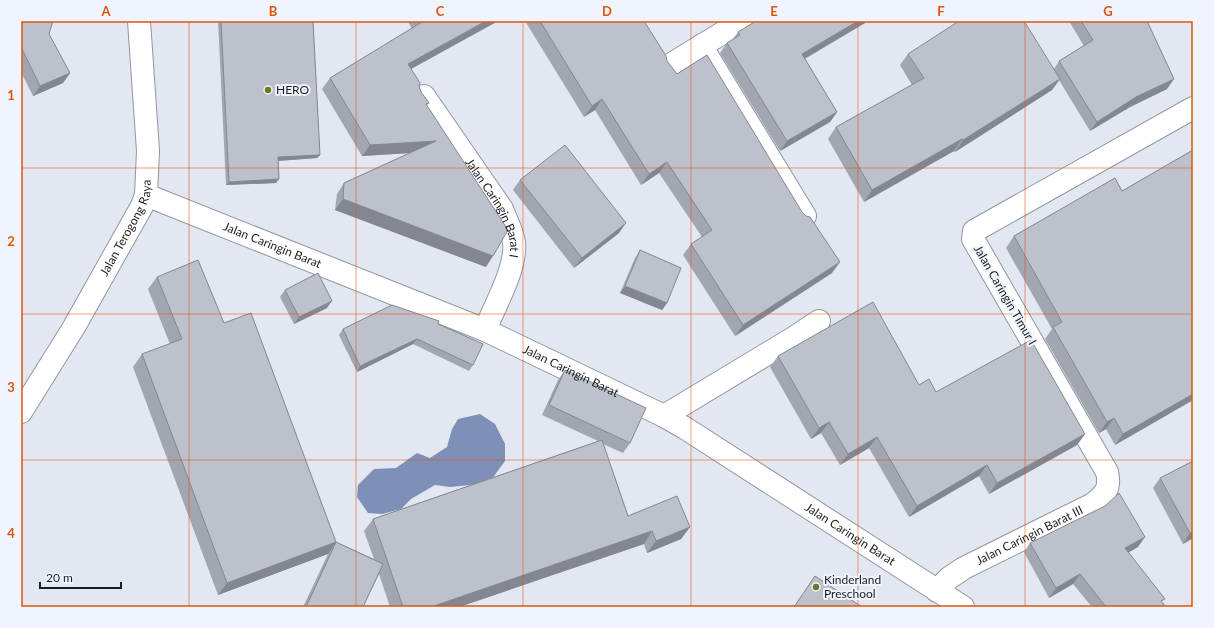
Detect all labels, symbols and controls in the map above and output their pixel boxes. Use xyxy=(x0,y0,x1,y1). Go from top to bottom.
text: A xyxy=(100,3,111,19)
text: B xyxy=(269,3,278,19)
text: C xyxy=(436,3,445,19)
text: D xyxy=(602,3,612,19)
text: E xyxy=(770,3,778,19)
text: F xyxy=(937,3,945,19)
text: G xyxy=(1103,3,1113,19)
place label: HERO xyxy=(276,82,310,97)
marker: HERO xyxy=(263,85,273,95)
text: 1 xyxy=(7,87,15,103)
street label: Jalan Caringin Barat I xyxy=(462,155,522,259)
street label: Jalan Terogong Raya xyxy=(96,179,154,278)
street label: Jalan Caringin Barat xyxy=(221,219,324,271)
text: 2 xyxy=(7,233,15,249)
street label: Jalan Caringin Timur I xyxy=(971,242,1040,347)
street label: Jalan Caringin Barat xyxy=(521,341,622,400)
text: 3 xyxy=(7,379,15,395)
street label: Jalan Caringin Barat xyxy=(802,499,899,569)
street label: Jalan Caringin Barat III xyxy=(973,502,1085,568)
text: 4 xyxy=(7,525,15,541)
scale bar xyxy=(40,564,121,590)
text: 20 m xyxy=(46,570,73,585)
place label: Kinderland Preschool xyxy=(824,572,881,601)
marker: Kinderland Preschool xyxy=(811,582,821,592)

